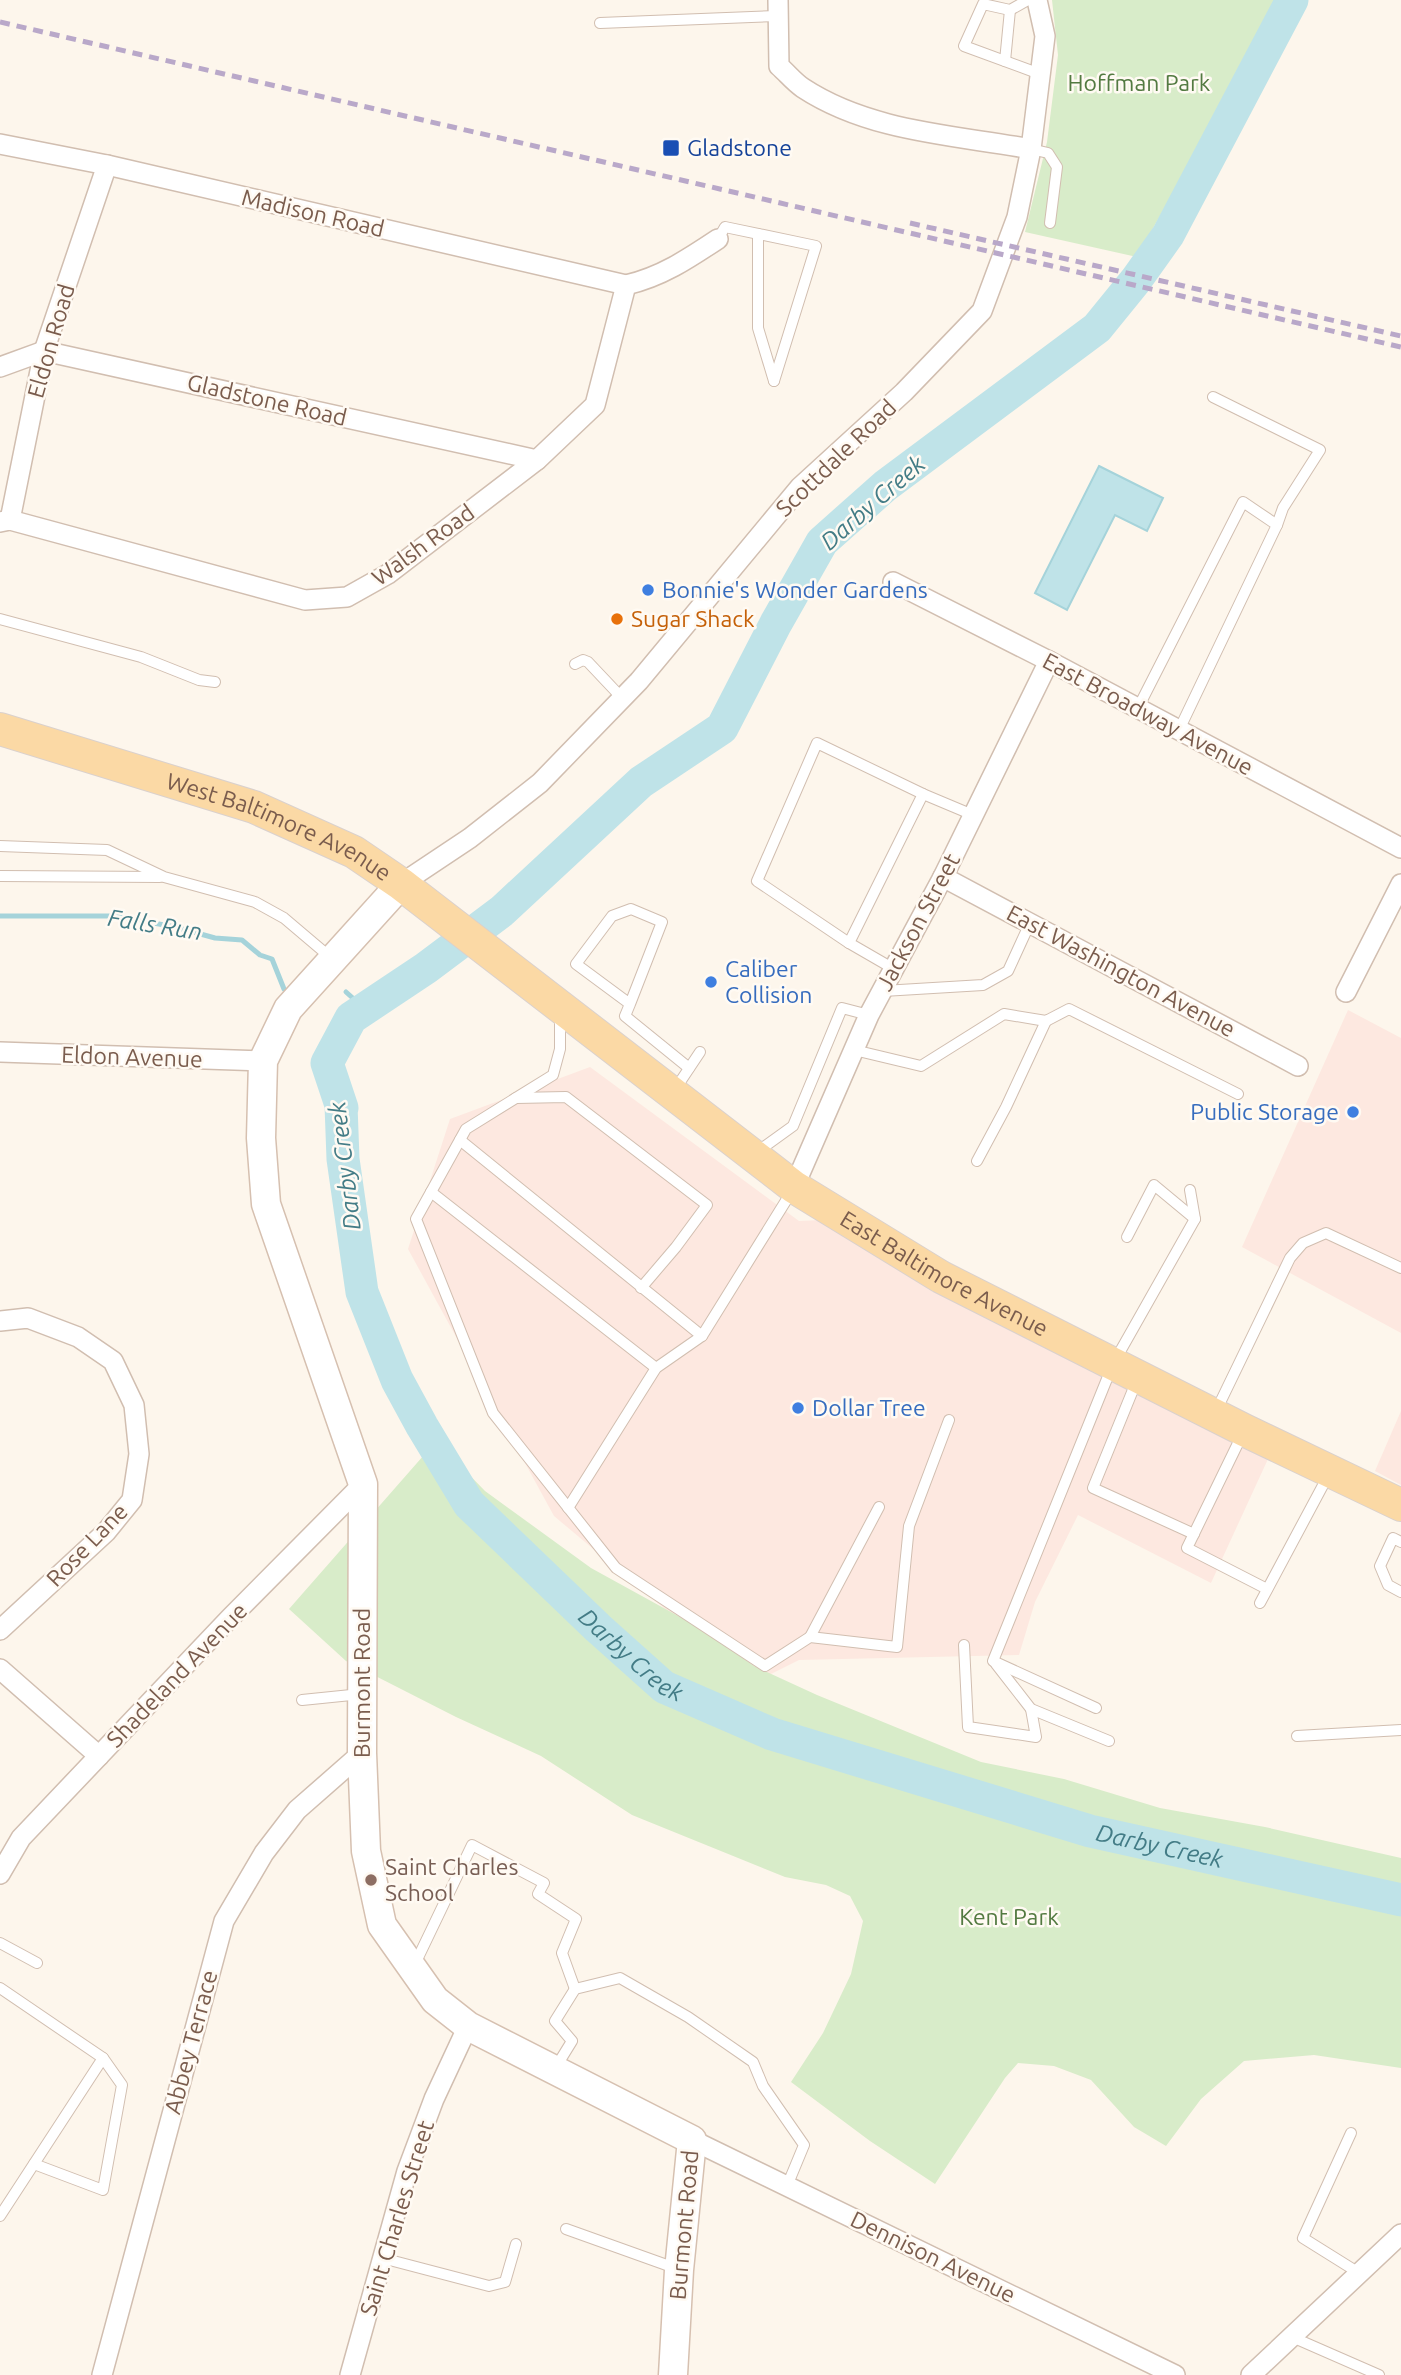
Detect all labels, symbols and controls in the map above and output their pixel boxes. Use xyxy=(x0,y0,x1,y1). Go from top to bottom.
park label: Hoffman Park xyxy=(1068,70,1211,95)
place label: Gladstone xyxy=(687,135,792,160)
marker: Gladstone xyxy=(661,138,681,158)
street label: Madison Road xyxy=(239,184,387,241)
street label: Eldon Road xyxy=(22,281,79,401)
street label: Gladstone Road xyxy=(185,369,349,430)
street label: Scottdale Road xyxy=(771,394,901,521)
water label: Darby Creek xyxy=(815,450,931,555)
street label: Walsh Road xyxy=(367,499,479,590)
place label: Bonnie's Wonder Gardens xyxy=(662,577,928,602)
marker: Bonnie's Wonder Gardens xyxy=(640,582,656,598)
place label: Sugar Shack xyxy=(631,606,755,631)
marker: Sugar Shack xyxy=(609,611,625,627)
street label: East Broadway Avenue xyxy=(1039,647,1258,780)
street label: West Baltimore Avenue xyxy=(163,768,396,886)
street label: Jackson Street xyxy=(871,849,964,995)
street label: East Washington Avenue xyxy=(1003,900,1240,1041)
water label: Falls Run xyxy=(106,904,204,945)
place label: Caliber Collision xyxy=(725,956,812,1007)
marker: Caliber Collision xyxy=(703,974,719,990)
street label: Eldon Avenue xyxy=(61,1042,203,1071)
place label: Public Storage xyxy=(1190,1099,1339,1124)
water label: Darby Creek xyxy=(323,1100,366,1232)
marker: Public Storage xyxy=(1345,1104,1361,1120)
street label: East Baltimore Avenue xyxy=(836,1206,1052,1341)
place label: Dollar Tree xyxy=(812,1395,926,1420)
marker: Dollar Tree xyxy=(790,1400,806,1416)
street label: Rose Lane xyxy=(41,1498,132,1591)
street label: Shadeland Avenue xyxy=(102,1597,252,1752)
water label: Darby Creek xyxy=(573,1603,688,1707)
street label: Burmont Road xyxy=(349,1608,374,1758)
water label: Darby Creek xyxy=(1094,1819,1227,1873)
place label: Saint Charles School xyxy=(385,1854,518,1905)
marker: Saint Charles School xyxy=(363,1872,379,1888)
park label: Kent Park xyxy=(959,1904,1059,1929)
street label: Abbey Terrace xyxy=(159,1967,222,2117)
street label: Saint Charles Street xyxy=(355,2117,438,2319)
street label: Burmont Road xyxy=(665,2149,703,2301)
street label: Dennison Avenue xyxy=(847,2206,1020,2307)

